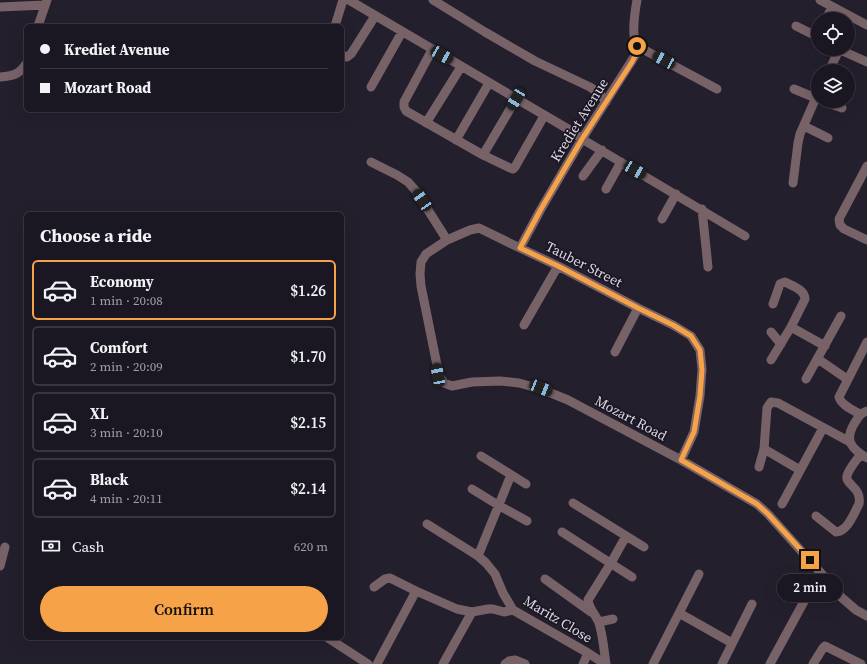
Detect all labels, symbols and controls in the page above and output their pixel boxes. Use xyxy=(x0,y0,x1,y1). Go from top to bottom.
map controls xyxy=(811,12,855,108)
button: locate xyxy=(811,12,855,56)
route start xyxy=(628,37,646,55)
text: Krediet Avenue xyxy=(64,39,170,60)
car xyxy=(429,44,455,66)
car xyxy=(651,49,677,71)
button: layers xyxy=(811,64,855,108)
street label: Krediet Avenue xyxy=(545,74,613,166)
text: Mozart Road xyxy=(64,77,151,98)
car xyxy=(505,86,527,112)
car xyxy=(622,159,648,181)
car xyxy=(410,187,434,213)
text: Choose a ride xyxy=(40,223,152,248)
street label: Tauber Street xyxy=(542,236,626,292)
text: Economy xyxy=(90,271,154,292)
icon: car xyxy=(42,272,78,308)
text: $1.26 xyxy=(290,280,326,301)
text: 1 min · 20:08 xyxy=(90,292,163,309)
text: Comfort xyxy=(90,337,148,358)
icon: car xyxy=(42,338,78,374)
text: $1.70 xyxy=(290,346,326,367)
text: 2 min · 20:09 xyxy=(90,358,163,375)
car xyxy=(430,362,446,388)
car xyxy=(528,378,554,398)
street label: Mozart Road xyxy=(591,391,671,445)
text: XL xyxy=(90,403,109,424)
icon: car xyxy=(42,404,78,440)
text: $2.15 xyxy=(290,412,326,433)
text: 3 min · 20:10 xyxy=(90,424,163,441)
text: Black xyxy=(90,469,129,490)
icon: car xyxy=(42,470,78,506)
text: $2.14 xyxy=(290,478,326,499)
text: 4 min · 20:11 xyxy=(90,490,163,507)
icon: cash xyxy=(40,535,62,557)
text: Cash xyxy=(72,536,104,557)
text: 620 m xyxy=(294,538,328,555)
route end xyxy=(801,551,819,569)
callout: 2 min xyxy=(777,574,843,602)
text: 2 min xyxy=(793,579,827,596)
button: Confirm xyxy=(40,586,328,632)
street label: Maritz Close xyxy=(520,590,596,648)

